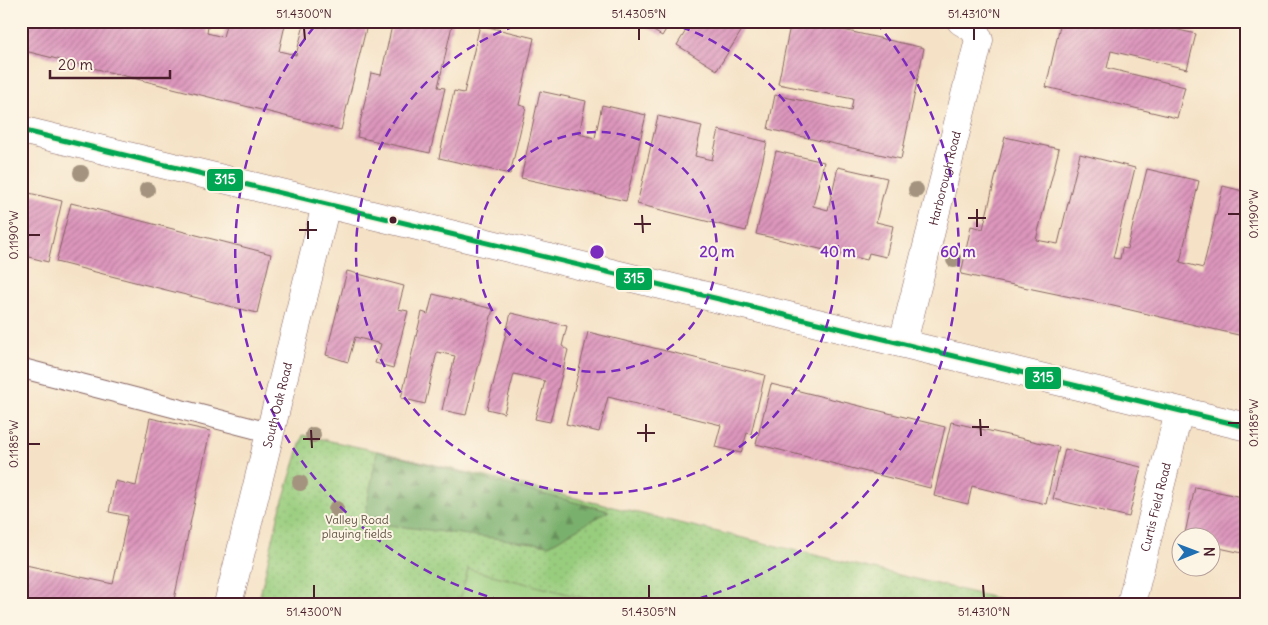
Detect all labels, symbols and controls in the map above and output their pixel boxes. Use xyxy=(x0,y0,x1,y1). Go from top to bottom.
text: 51.4300°N xyxy=(276,6,332,21)
text: 51.4305°N xyxy=(612,6,666,21)
text: 51.4310°N xyxy=(948,6,1000,21)
scale bar xyxy=(50,48,170,80)
text: 20 m xyxy=(58,55,93,74)
street label: Harborough Road xyxy=(925,129,963,227)
line badge: 315 xyxy=(206,168,244,192)
text: 315 xyxy=(214,170,236,188)
text: 0.1190°W xyxy=(1246,189,1261,239)
text: 0.1190°W xyxy=(6,210,21,260)
unlabelled marker xyxy=(388,215,398,225)
text: 20 m xyxy=(700,242,734,261)
text: 40 m xyxy=(820,242,856,261)
text: 60 m xyxy=(940,242,976,261)
centre of rings xyxy=(588,243,606,261)
line badge: 315 xyxy=(615,267,653,291)
text: 315 xyxy=(623,269,645,287)
street label: South Oak Road xyxy=(259,361,295,449)
line badge: 315 xyxy=(1024,366,1062,390)
text: 315 xyxy=(1032,368,1054,386)
text: 0.1185°W xyxy=(1246,399,1261,447)
text: 0.1185°W xyxy=(6,420,21,468)
street label: Curtis Field Road xyxy=(1137,461,1173,553)
park label: Valley Road playing fields xyxy=(322,512,392,541)
north arrow xyxy=(1170,528,1220,578)
text: N xyxy=(1200,547,1218,557)
text: 51.4300°N xyxy=(286,604,342,619)
text: 51.4305°N xyxy=(622,604,676,619)
text: 51.4310°N xyxy=(958,604,1010,619)

